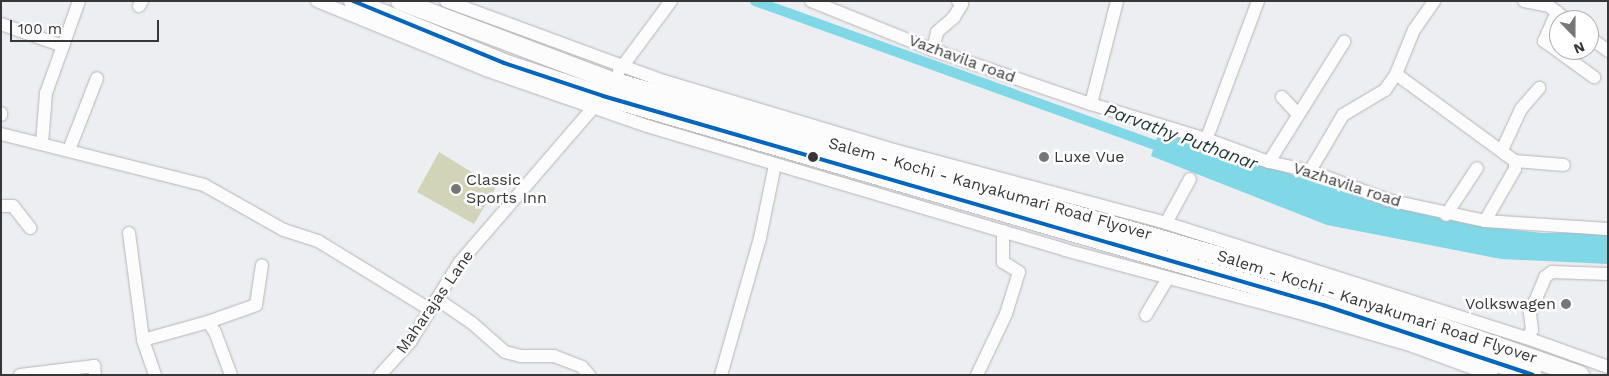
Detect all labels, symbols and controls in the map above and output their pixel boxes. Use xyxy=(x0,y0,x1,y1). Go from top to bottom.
scale bar xyxy=(12,10,161,42)
north arrow xyxy=(1549,10,1599,60)
text: 100 m xyxy=(18,20,62,38)
street label: Vazhavila road xyxy=(906,31,1018,87)
text: N xyxy=(1571,39,1587,57)
water label: Parvathy Puthanar xyxy=(1101,99,1261,175)
street label: Salem - Kochi - Kanyakumari Road Flyover xyxy=(826,134,1154,244)
place label: Luxe Vue xyxy=(1054,147,1125,167)
marker: Luxe Vue xyxy=(1038,151,1050,163)
unlabelled marker xyxy=(808,152,818,162)
street label: Vazhavila road xyxy=(1290,158,1404,212)
place label: Classic Sports Inn xyxy=(466,170,547,208)
marker: Classic Sports Inn xyxy=(450,183,462,195)
street label: Salem - Kochi - Kanyakumari Road Flyover xyxy=(1214,246,1540,368)
street label: Maharajas Lane xyxy=(392,247,478,357)
place label: Volkswagen xyxy=(1465,294,1556,314)
marker: Volkswagen xyxy=(1560,298,1572,310)

